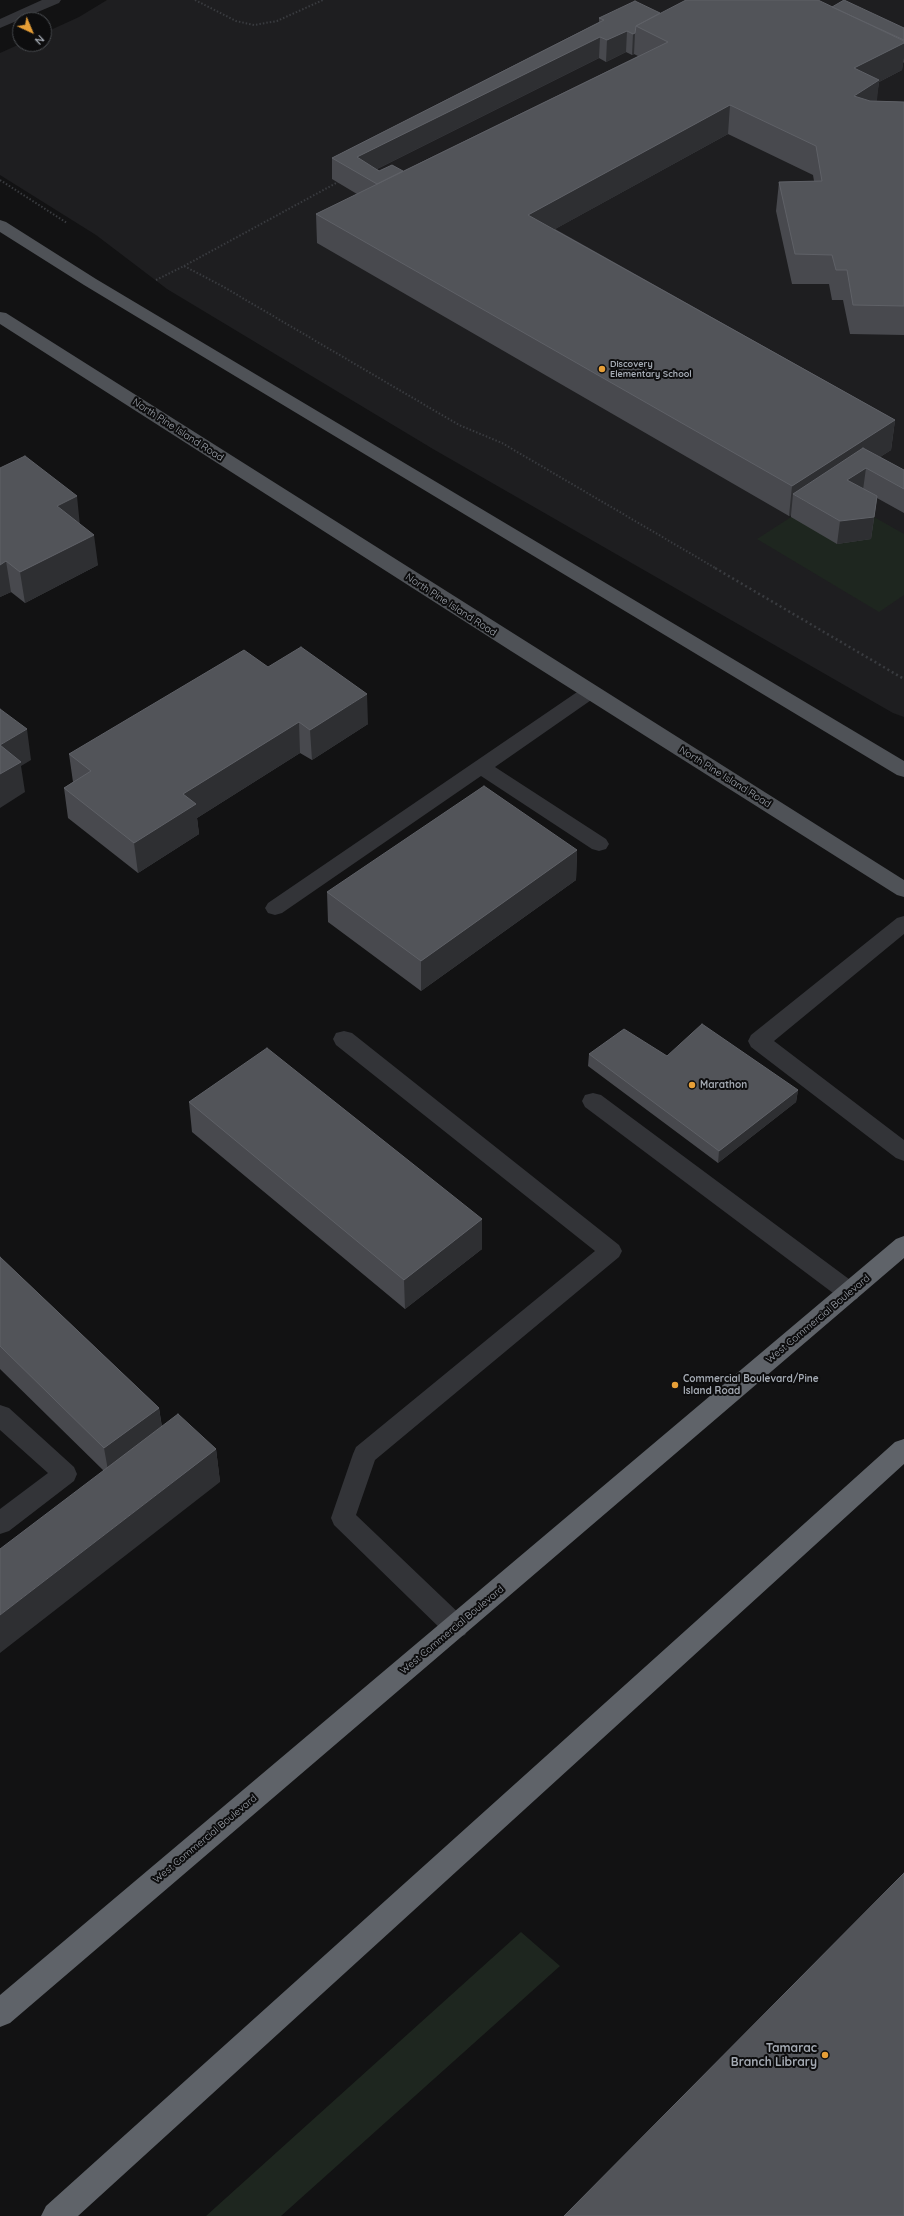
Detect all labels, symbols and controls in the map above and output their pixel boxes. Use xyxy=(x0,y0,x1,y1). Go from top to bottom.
north arrow xyxy=(12,12,52,52)
text: N xyxy=(32,32,47,48)
place label: Discovery Elementary School xyxy=(610,359,692,380)
marker: Discovery Elementary School xyxy=(597,364,607,374)
street label: North Pine Island Road xyxy=(130,396,226,464)
street label: North Pine Island Road xyxy=(403,571,499,639)
street label: North Pine Island Road xyxy=(677,744,773,810)
place label: Marathon xyxy=(700,1079,747,1091)
marker: Marathon xyxy=(687,1080,697,1090)
street label: West Commercial Boulevard xyxy=(764,1272,872,1366)
place label: Commercial Boulevard/Pine Island Road xyxy=(683,1373,819,1396)
marker: Commercial Boulevard/Pine Island Road xyxy=(670,1380,680,1390)
street label: West Commercial Boulevard xyxy=(398,1583,506,1677)
street label: West Commercial Boulevard xyxy=(151,1792,259,1886)
place label: Tamarac Branch Library xyxy=(731,2041,817,2069)
marker: Tamarac Branch Library xyxy=(820,2050,830,2060)

